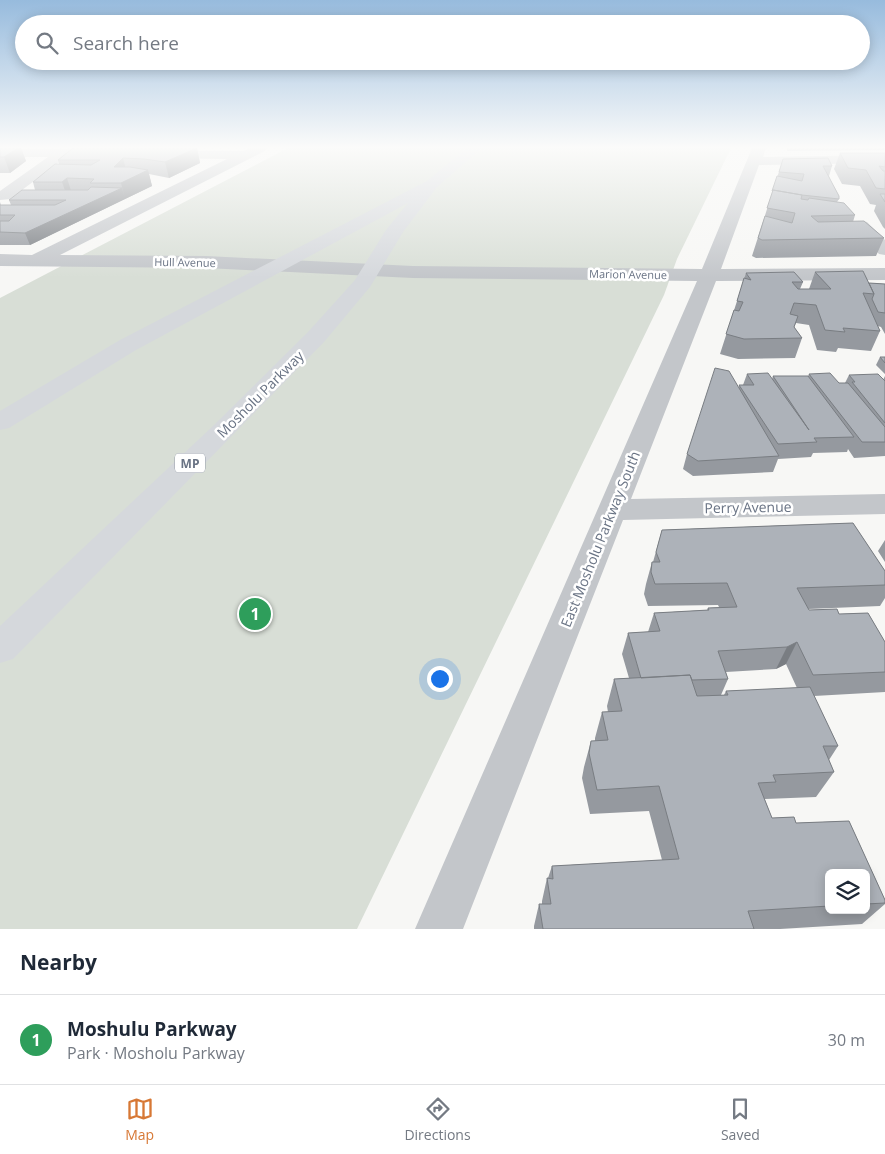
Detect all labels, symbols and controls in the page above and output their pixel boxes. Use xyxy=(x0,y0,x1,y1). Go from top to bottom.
search box xyxy=(15,15,870,70)
icon: search xyxy=(33,29,61,57)
text: Search here xyxy=(73,30,179,56)
street label: Hull Avenue xyxy=(154,254,216,270)
street label: Marion Avenue xyxy=(589,266,667,282)
street label: Mosholu Parkway xyxy=(212,346,308,442)
street label: East Mosholu Parkway South xyxy=(556,448,644,630)
road number: MP xyxy=(175,453,205,472)
street label: Perry Avenue xyxy=(704,497,792,517)
pin: 1 xyxy=(239,595,271,633)
your location xyxy=(427,666,453,692)
map controls xyxy=(825,869,870,914)
button: layers xyxy=(825,869,870,914)
text: Nearby xyxy=(20,948,97,976)
text: Moshulu Parkway xyxy=(67,1016,237,1042)
text: 1 xyxy=(31,1029,41,1051)
text: 30 m xyxy=(828,1029,865,1051)
text: Park · Mosholu Parkway xyxy=(67,1042,245,1064)
tab: Map xyxy=(125,1095,154,1144)
tab: Directions xyxy=(404,1095,471,1144)
tab: Saved xyxy=(721,1095,760,1144)

